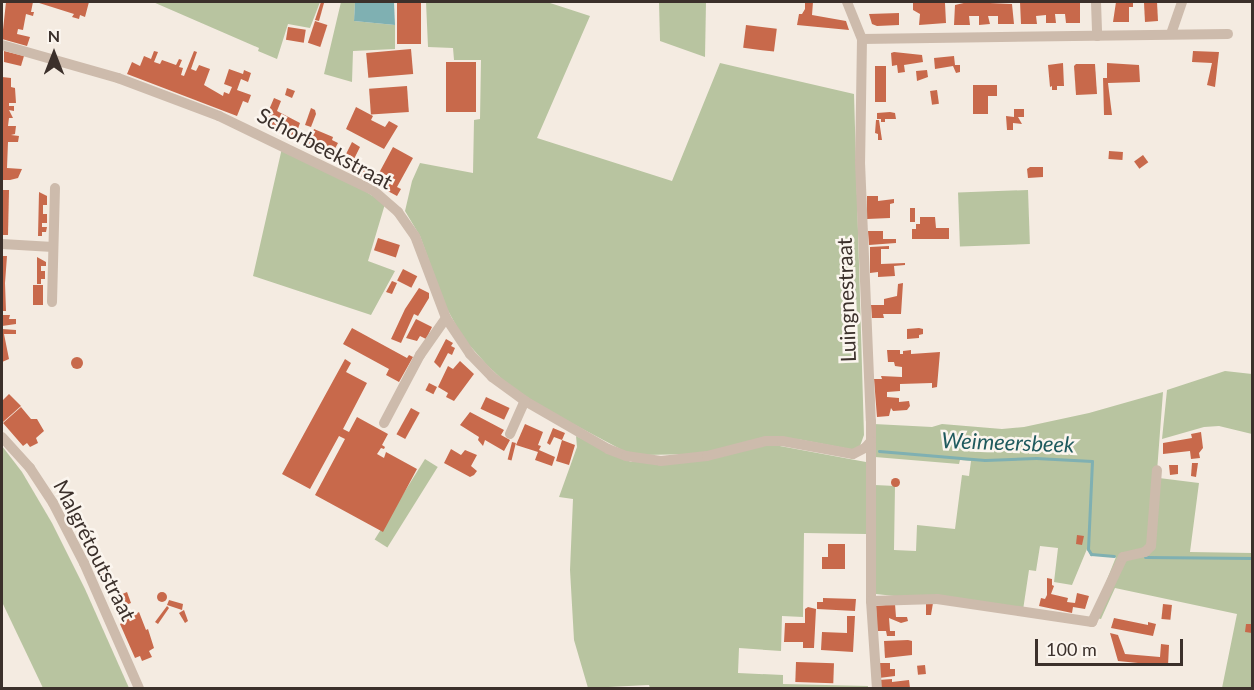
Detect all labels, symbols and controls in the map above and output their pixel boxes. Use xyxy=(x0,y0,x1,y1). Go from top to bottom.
north arrow xyxy=(24,24,84,84)
text: N xyxy=(48,26,60,45)
street label: Schorbeekstraat xyxy=(253,102,397,194)
street label: Luingnestraat xyxy=(831,237,861,363)
water label: Weimeersbeek xyxy=(941,426,1075,458)
street label: Malgrétoutstraat xyxy=(49,475,141,625)
scale bar xyxy=(1038,627,1186,665)
text: 100 m xyxy=(1046,638,1097,660)

